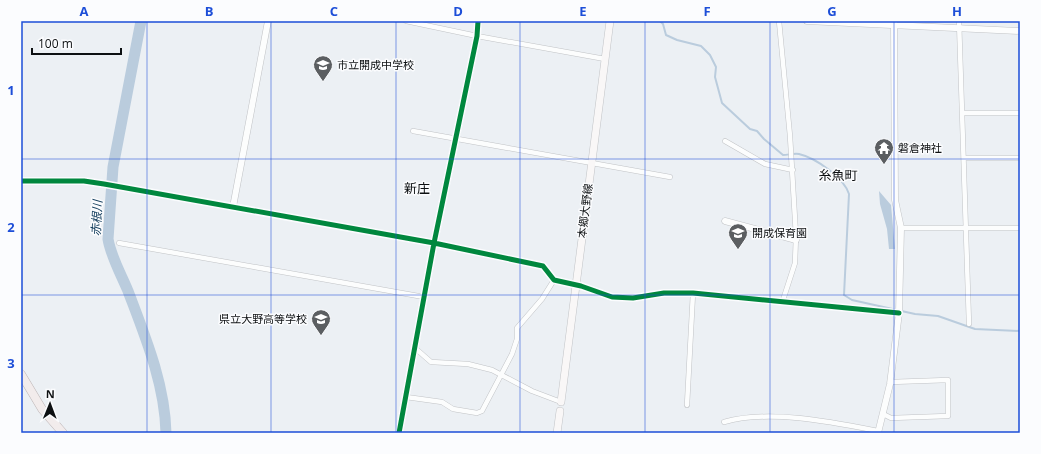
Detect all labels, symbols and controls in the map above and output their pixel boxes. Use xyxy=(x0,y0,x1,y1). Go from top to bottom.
text: A xyxy=(80,2,89,20)
text: B xyxy=(205,2,214,20)
text: C xyxy=(330,2,338,20)
text: D xyxy=(453,2,463,20)
text: E xyxy=(579,2,587,20)
text: F xyxy=(703,2,711,20)
text: G xyxy=(827,2,837,20)
text: H xyxy=(952,2,962,20)
scale bar xyxy=(32,30,121,56)
text: 100 m xyxy=(38,35,73,52)
school or university icon: 市立開成中学校 xyxy=(312,54,334,82)
place label: 市立開成中学校 xyxy=(337,57,414,72)
text: 1 xyxy=(7,81,15,99)
temple icon: 磐倉神社 xyxy=(873,137,895,165)
place label: 磐倉神社 xyxy=(898,140,942,155)
district label: 糸魚町 xyxy=(818,166,858,184)
district label: 新庄 xyxy=(404,179,430,197)
street label: 本郷大野線 xyxy=(574,183,595,239)
water label: 赤根川 xyxy=(87,198,106,236)
text: 2 xyxy=(7,218,15,236)
school or university icon: 開成保育園 xyxy=(727,222,749,250)
place label: 開成保育園 xyxy=(752,225,807,240)
school or university icon: 県立大野高等学校 xyxy=(310,308,332,336)
place label: 県立大野高等学校 xyxy=(219,311,307,326)
text: 3 xyxy=(7,354,15,372)
north arrow xyxy=(30,384,70,424)
text: N xyxy=(46,386,55,401)

